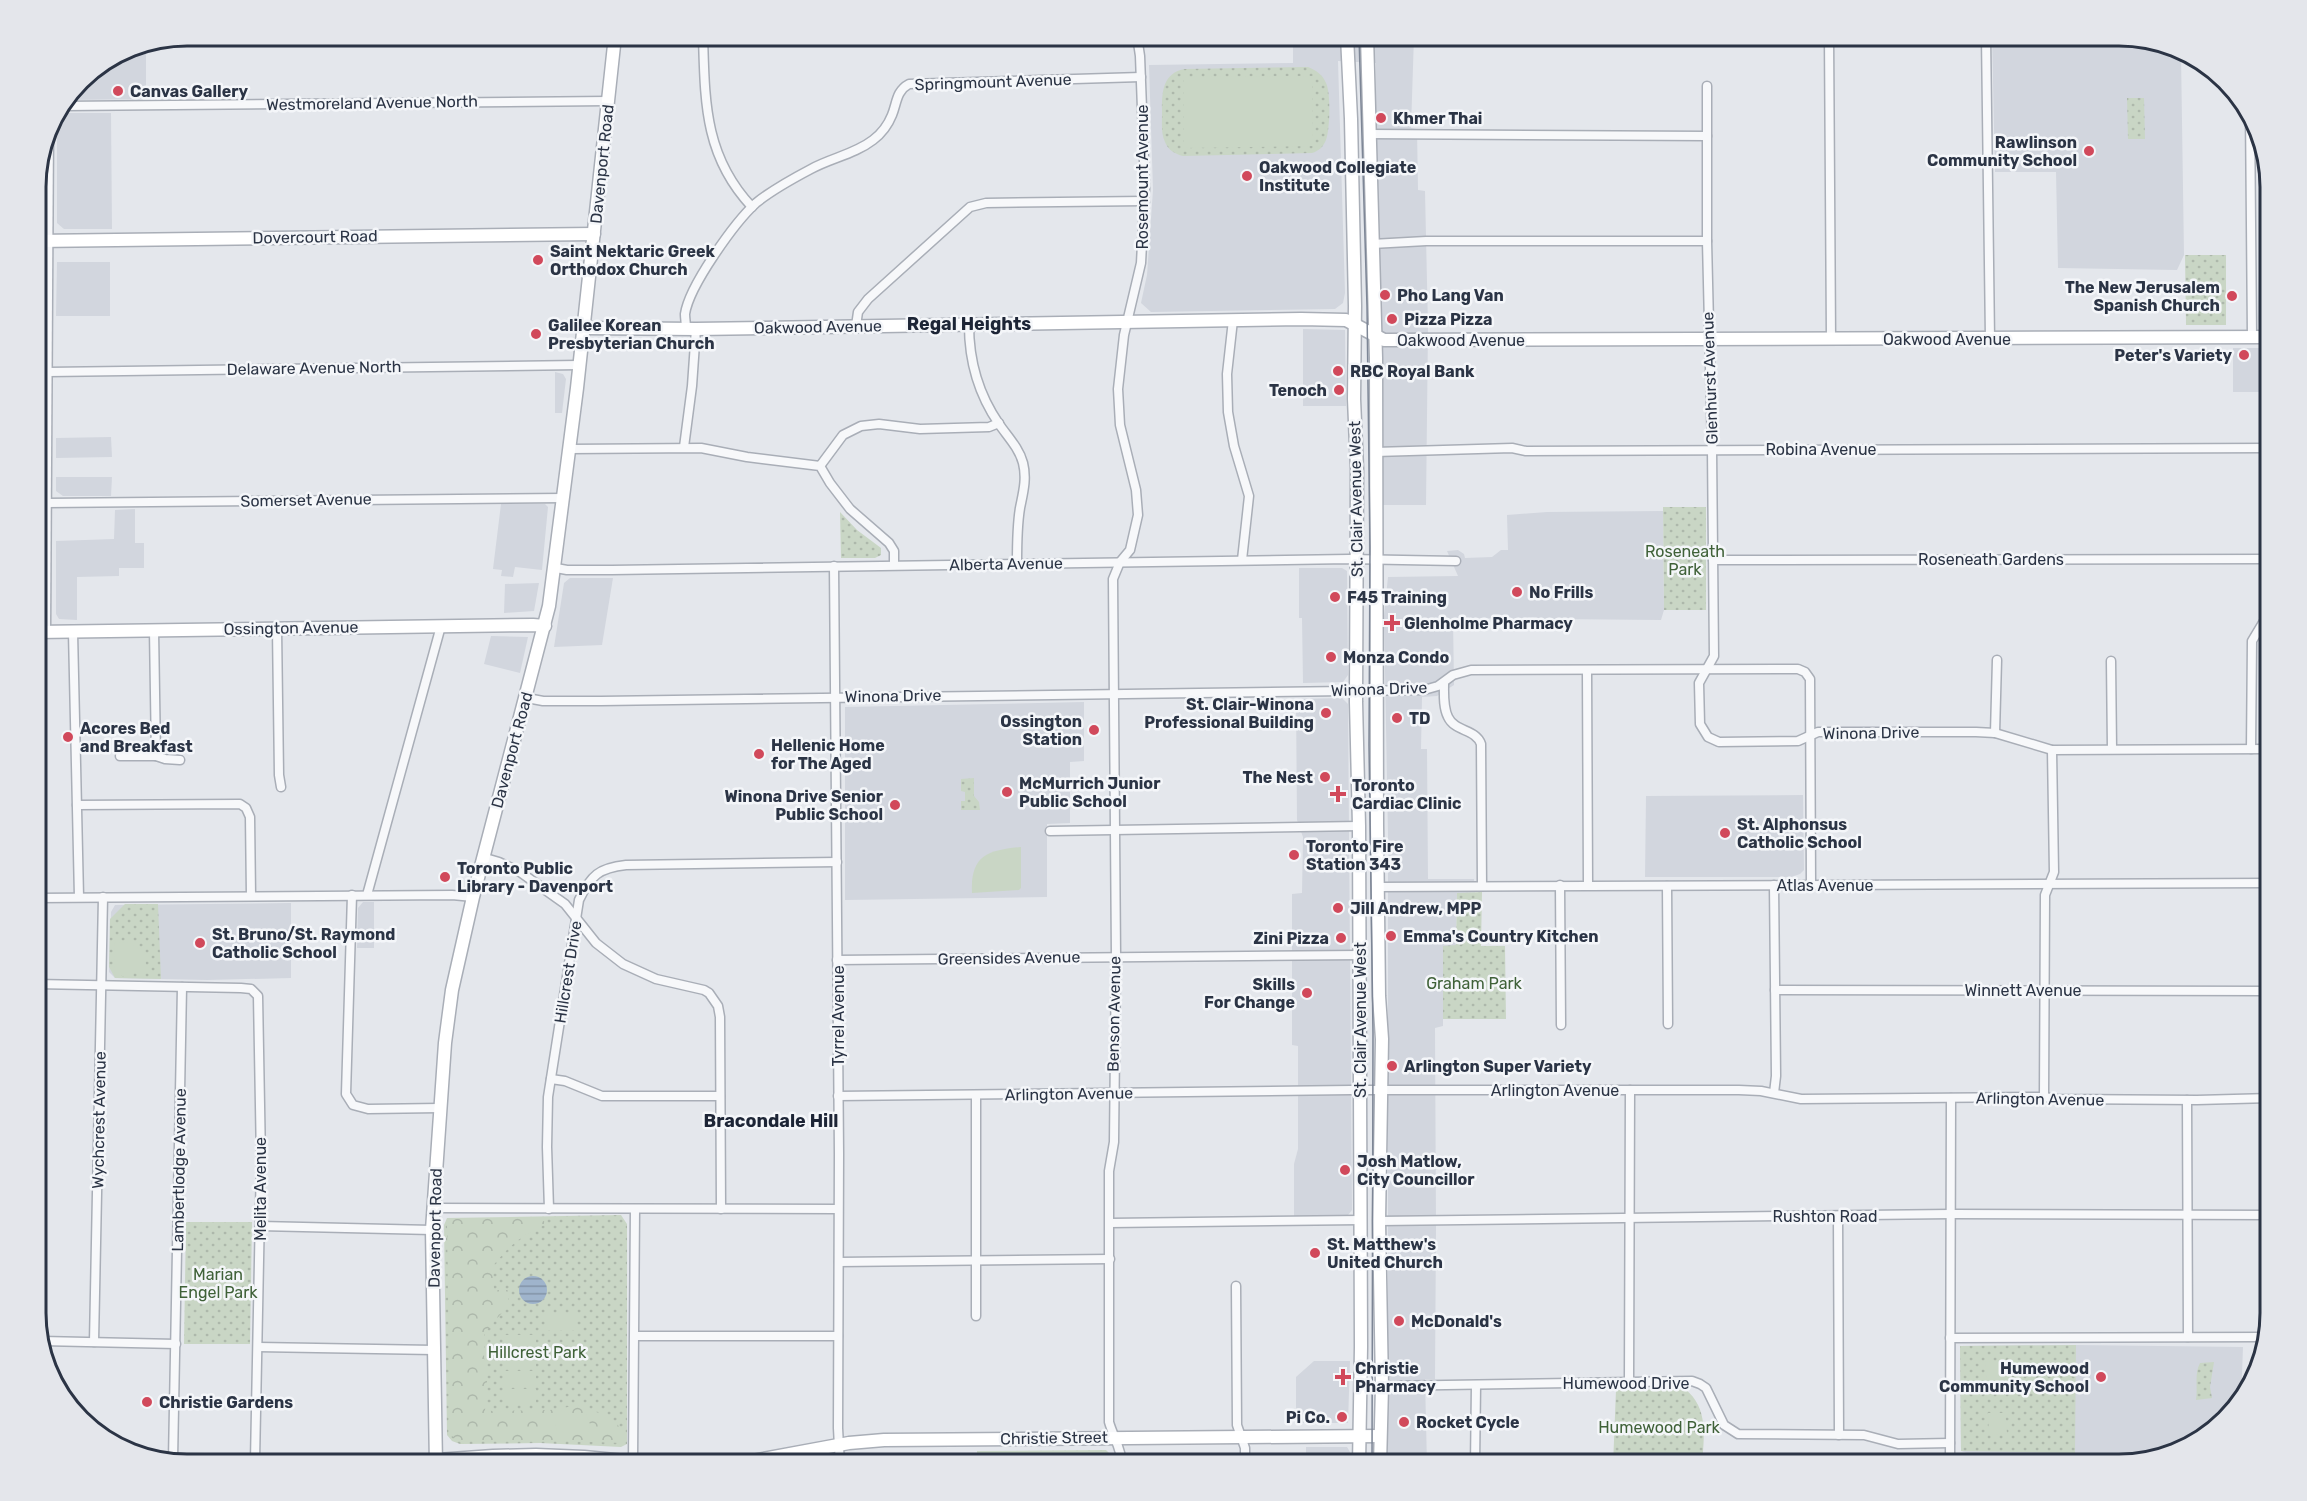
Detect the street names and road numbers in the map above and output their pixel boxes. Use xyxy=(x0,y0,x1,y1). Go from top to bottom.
street label: Springmount Avenue xyxy=(914,70,1072,94)
street label: Westmoreland Avenue North xyxy=(266,92,478,114)
street label: Davenport Road xyxy=(586,103,618,225)
street label: Rosemount Avenue xyxy=(1133,104,1152,250)
street label: Dovercourt Road xyxy=(252,226,378,248)
street label: Glenhurst Avenue xyxy=(1698,311,1722,445)
street label: Oakwood Avenue xyxy=(754,316,882,338)
street label: Oakwood Avenue xyxy=(1883,330,2011,349)
street label: Oakwood Avenue xyxy=(1397,331,1525,350)
street label: Delaware Avenue North xyxy=(226,357,402,379)
street label: St. Clair Avenue West xyxy=(1345,421,1367,577)
street label: Robina Avenue xyxy=(1765,440,1877,459)
street label: Somerset Avenue xyxy=(240,489,372,511)
street label: Roseneath Gardens xyxy=(1918,550,2064,569)
street label: Alberta Avenue xyxy=(949,554,1063,574)
street label: Ossington Avenue xyxy=(223,617,359,639)
street label: Winona Drive xyxy=(1330,678,1428,700)
street label: Winona Drive xyxy=(845,686,941,706)
street label: Davenport Road xyxy=(487,690,537,810)
street label: Winona Drive xyxy=(1823,723,1919,743)
street label: Atlas Avenue xyxy=(1777,876,1874,895)
street label: Hillcrest Drive xyxy=(551,919,585,1025)
street label: St. Clair Avenue West xyxy=(1351,942,1370,1098)
street label: Greensides Avenue xyxy=(938,947,1081,969)
street label: Benson Avenue xyxy=(1103,956,1125,1072)
street label: Tyrrel Avenue xyxy=(829,965,848,1067)
street label: Winnett Avenue xyxy=(1964,981,2082,1000)
street label: Wychcrest Avenue xyxy=(88,1051,110,1189)
street label: Arlington Avenue xyxy=(1491,1081,1619,1100)
street label: Arlington Avenue xyxy=(1005,1083,1133,1105)
street label: Lambertlodge Avenue xyxy=(168,1088,190,1252)
street label: Arlington Avenue xyxy=(1976,1088,2104,1110)
street label: Melita Avenue xyxy=(251,1137,270,1241)
street label: Davenport Road xyxy=(424,1168,446,1288)
street label: Rushton Road xyxy=(1773,1207,1877,1226)
street label: Humewood Drive xyxy=(1563,1374,1690,1393)
street label: Christie Street xyxy=(1000,1428,1108,1448)

